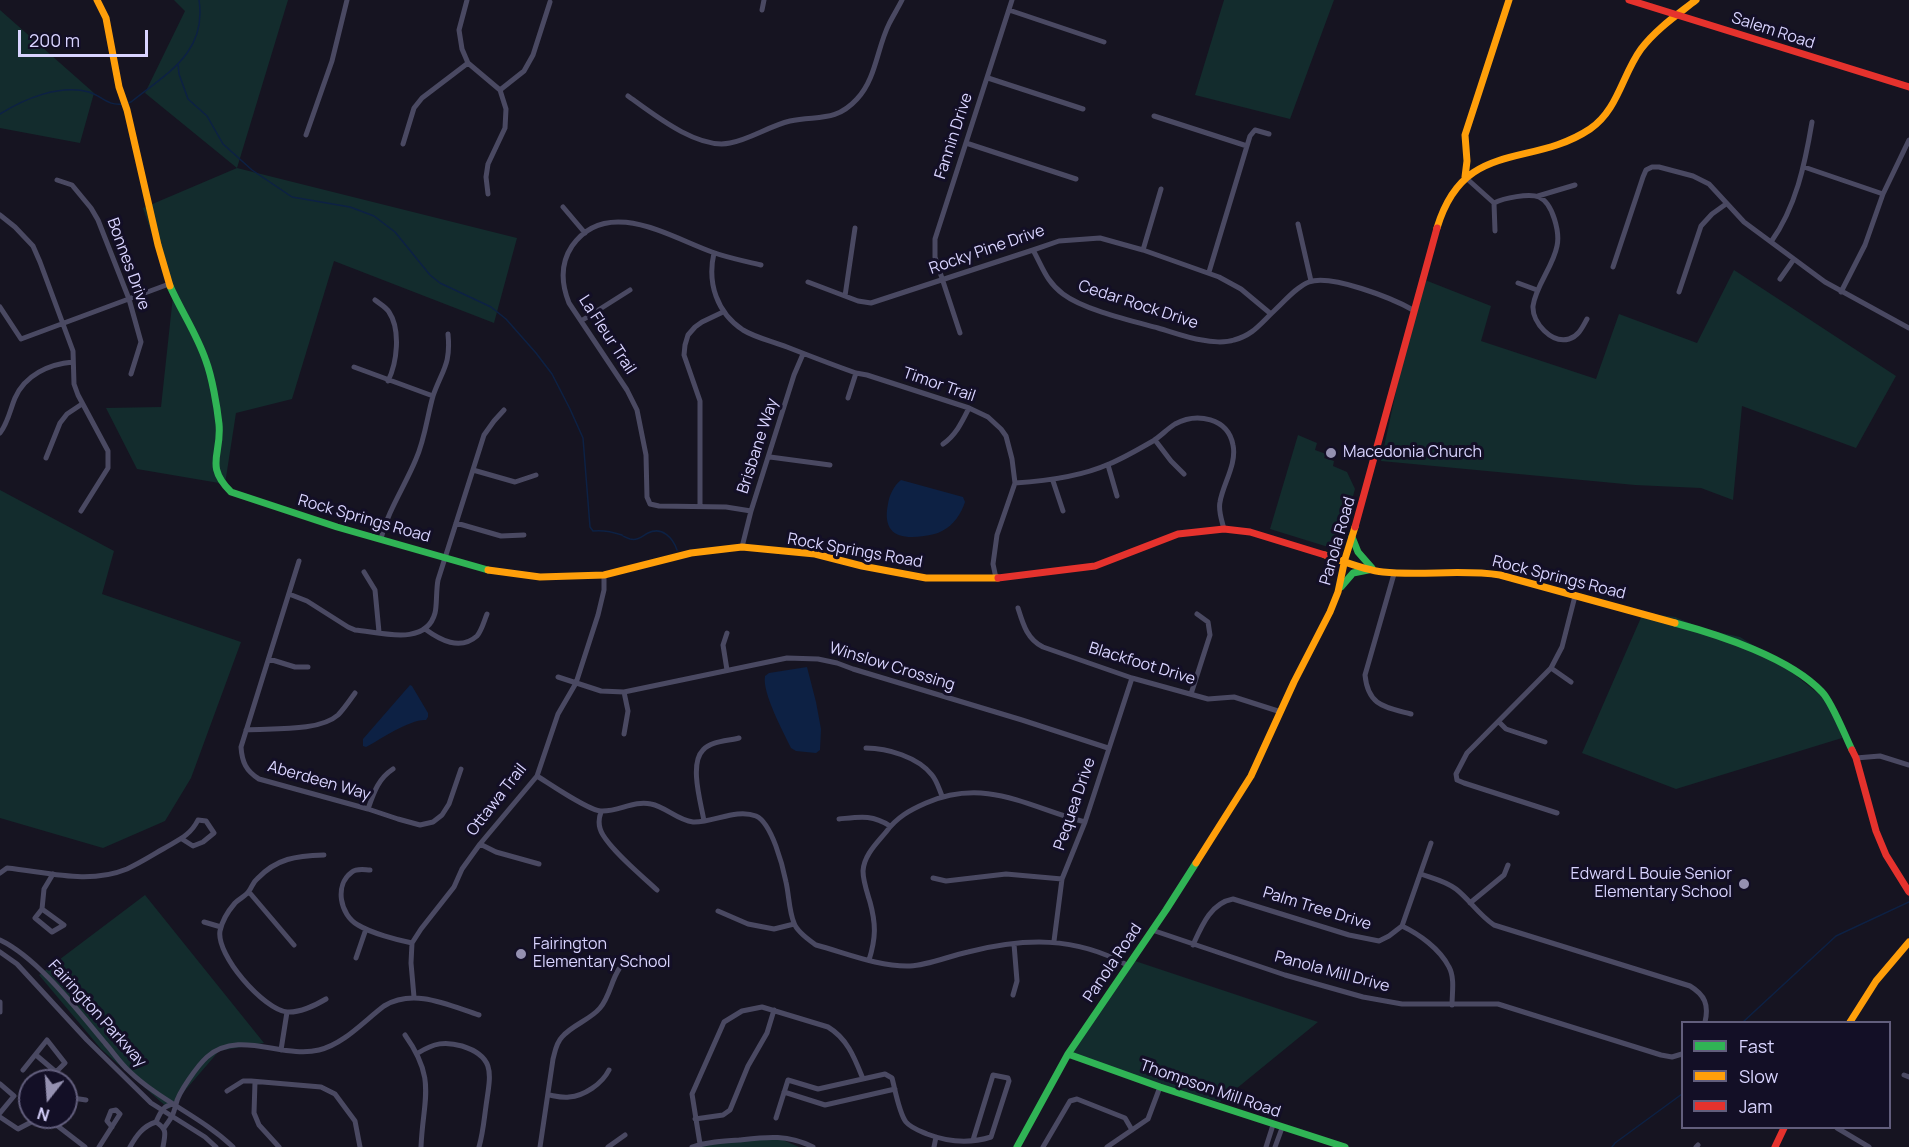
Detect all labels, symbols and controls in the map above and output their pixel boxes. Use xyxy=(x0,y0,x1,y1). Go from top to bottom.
street label: Salem Road xyxy=(1729,9,1817,53)
scale bar xyxy=(21,18,152,56)
text: 200 m xyxy=(29,28,80,52)
street label: Fannin Drive xyxy=(931,90,977,182)
street label: Bonnes Drive xyxy=(102,215,154,313)
street label: Rocky Pine Drive xyxy=(927,221,1047,279)
street label: Cedar Rock Drive xyxy=(1076,277,1200,333)
street label: La Fleur Trail xyxy=(574,292,640,378)
street label: Timor Trail xyxy=(900,364,978,406)
street label: Brisbane Way xyxy=(734,396,782,496)
place label: Macedonia Church xyxy=(1343,443,1482,463)
marker: Macedonia Church xyxy=(1324,446,1338,460)
street label: Rock Springs Road xyxy=(296,491,432,547)
street label: Panola Road xyxy=(1316,495,1360,587)
street label: Rock Springs Road xyxy=(786,530,924,572)
street label: Rock Springs Road xyxy=(1490,552,1628,604)
street label: Winslow Crossing xyxy=(827,639,957,695)
street label: Blackfoot Drive xyxy=(1086,639,1198,689)
street label: Pequea Drive xyxy=(1050,755,1100,853)
street label: Aberdeen Way xyxy=(265,757,373,805)
street label: Ottawa Trail xyxy=(463,760,531,840)
place label: Edward L Bouie Senior Elementary School xyxy=(1571,865,1732,903)
marker: Edward L Bouie Senior Elementary School xyxy=(1737,877,1751,891)
street label: Palm Tree Drive xyxy=(1260,883,1374,935)
street label: Panola Road xyxy=(1080,920,1146,1006)
place label: Fairington Elementary School xyxy=(533,935,671,973)
marker: Fairington Elementary School xyxy=(514,947,528,961)
street label: Panola Mill Drive xyxy=(1272,947,1392,997)
street label: Fairington Parkway xyxy=(44,956,150,1072)
legend xyxy=(1681,1021,1891,1129)
text: Fast xyxy=(1739,1034,1774,1058)
street label: Thompson Mill Road xyxy=(1137,1056,1283,1122)
text: Slow xyxy=(1739,1064,1778,1088)
north arrow xyxy=(18,1069,78,1129)
text: Jam xyxy=(1739,1094,1773,1118)
text: N xyxy=(35,1102,52,1127)

